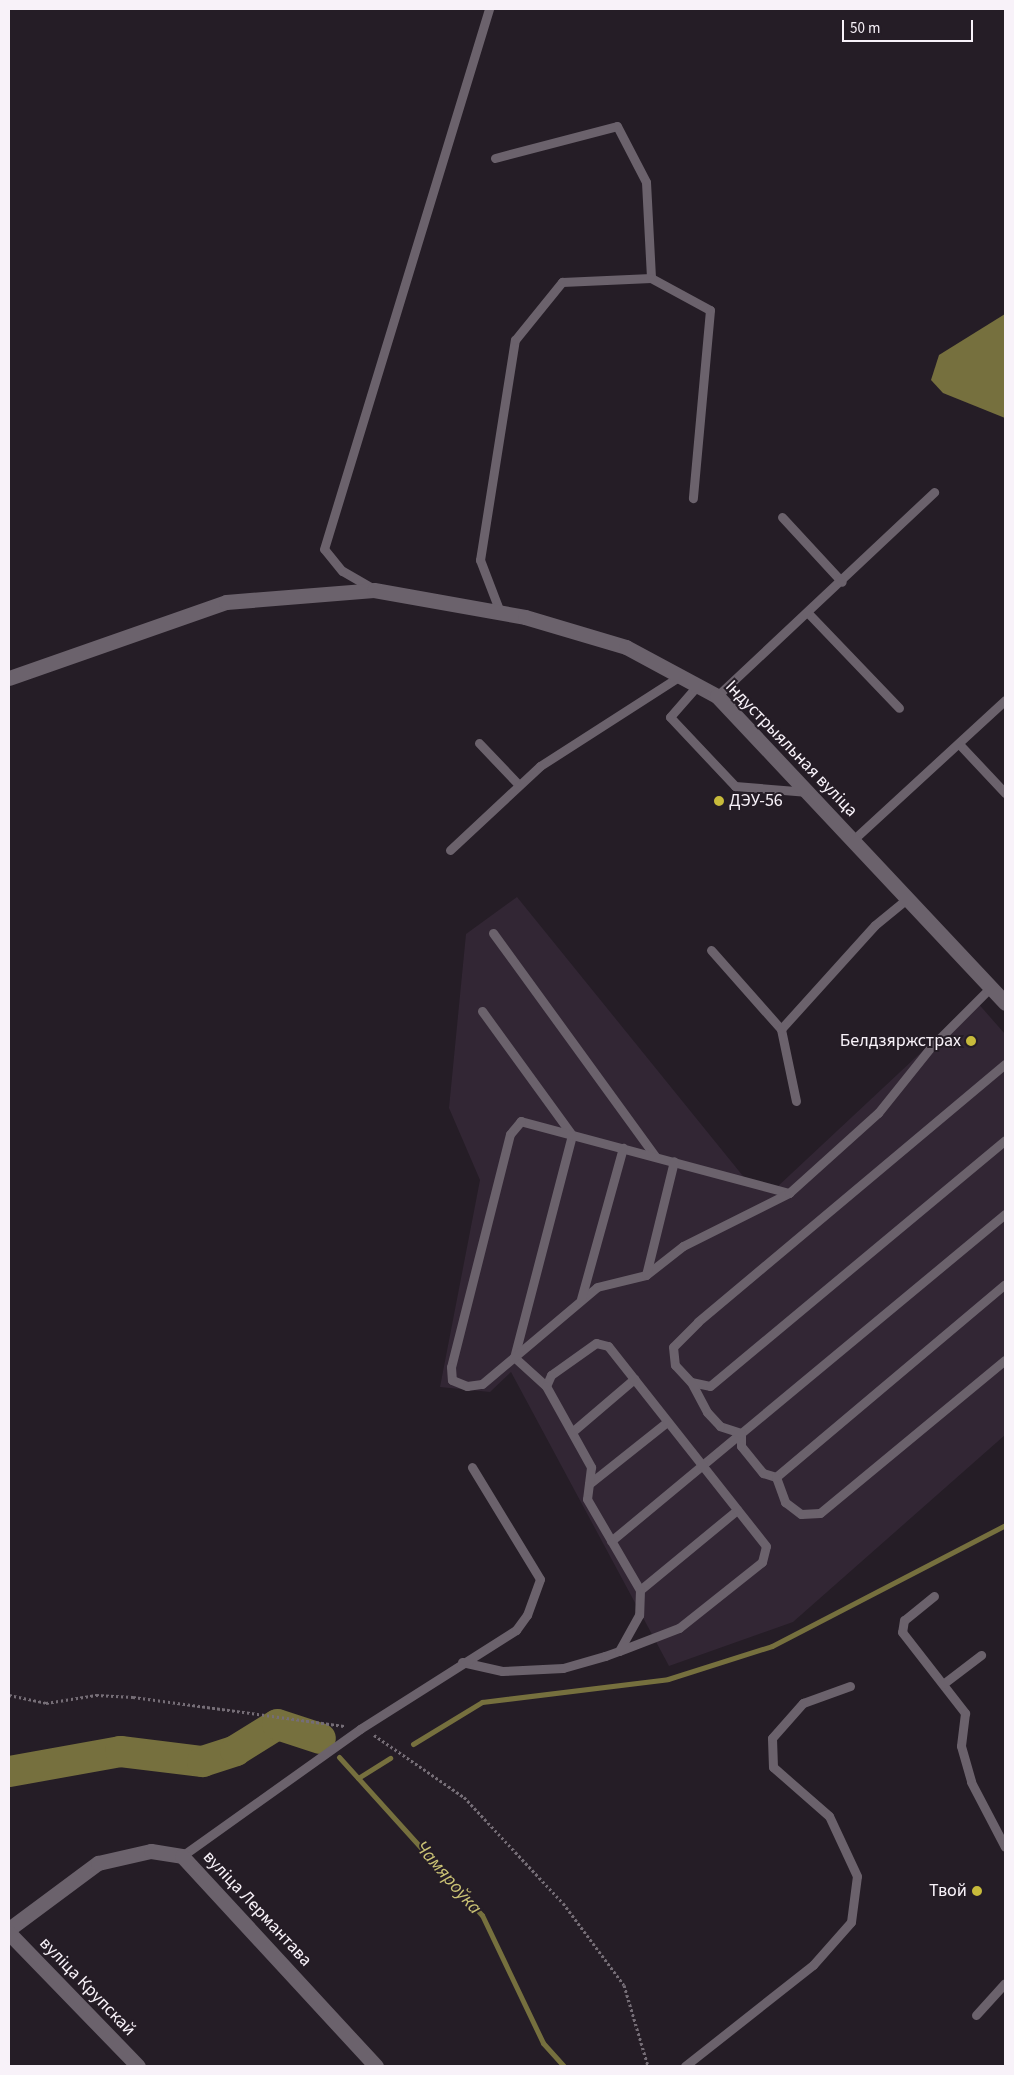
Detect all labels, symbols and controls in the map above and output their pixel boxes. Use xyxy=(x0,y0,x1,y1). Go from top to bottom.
scale bar xyxy=(844,10,975,42)
text: 50 m xyxy=(850,18,880,39)
street label: Індустрыяльная вуліца xyxy=(720,676,862,822)
place label: ДЭУ-56 xyxy=(729,790,783,812)
marker: ДЭУ-56 xyxy=(713,795,725,807)
place label: Белдзяржстрах xyxy=(840,1030,961,1052)
marker: Белдзяржстрах xyxy=(965,1035,977,1047)
water label: Чамяроўка xyxy=(410,1837,486,1919)
street label: вуліца Лермантава xyxy=(198,1847,316,1971)
place label: Твой xyxy=(929,1880,967,1902)
marker: Твой xyxy=(971,1885,983,1897)
street label: вуліца Крупскай xyxy=(34,1933,140,2041)

